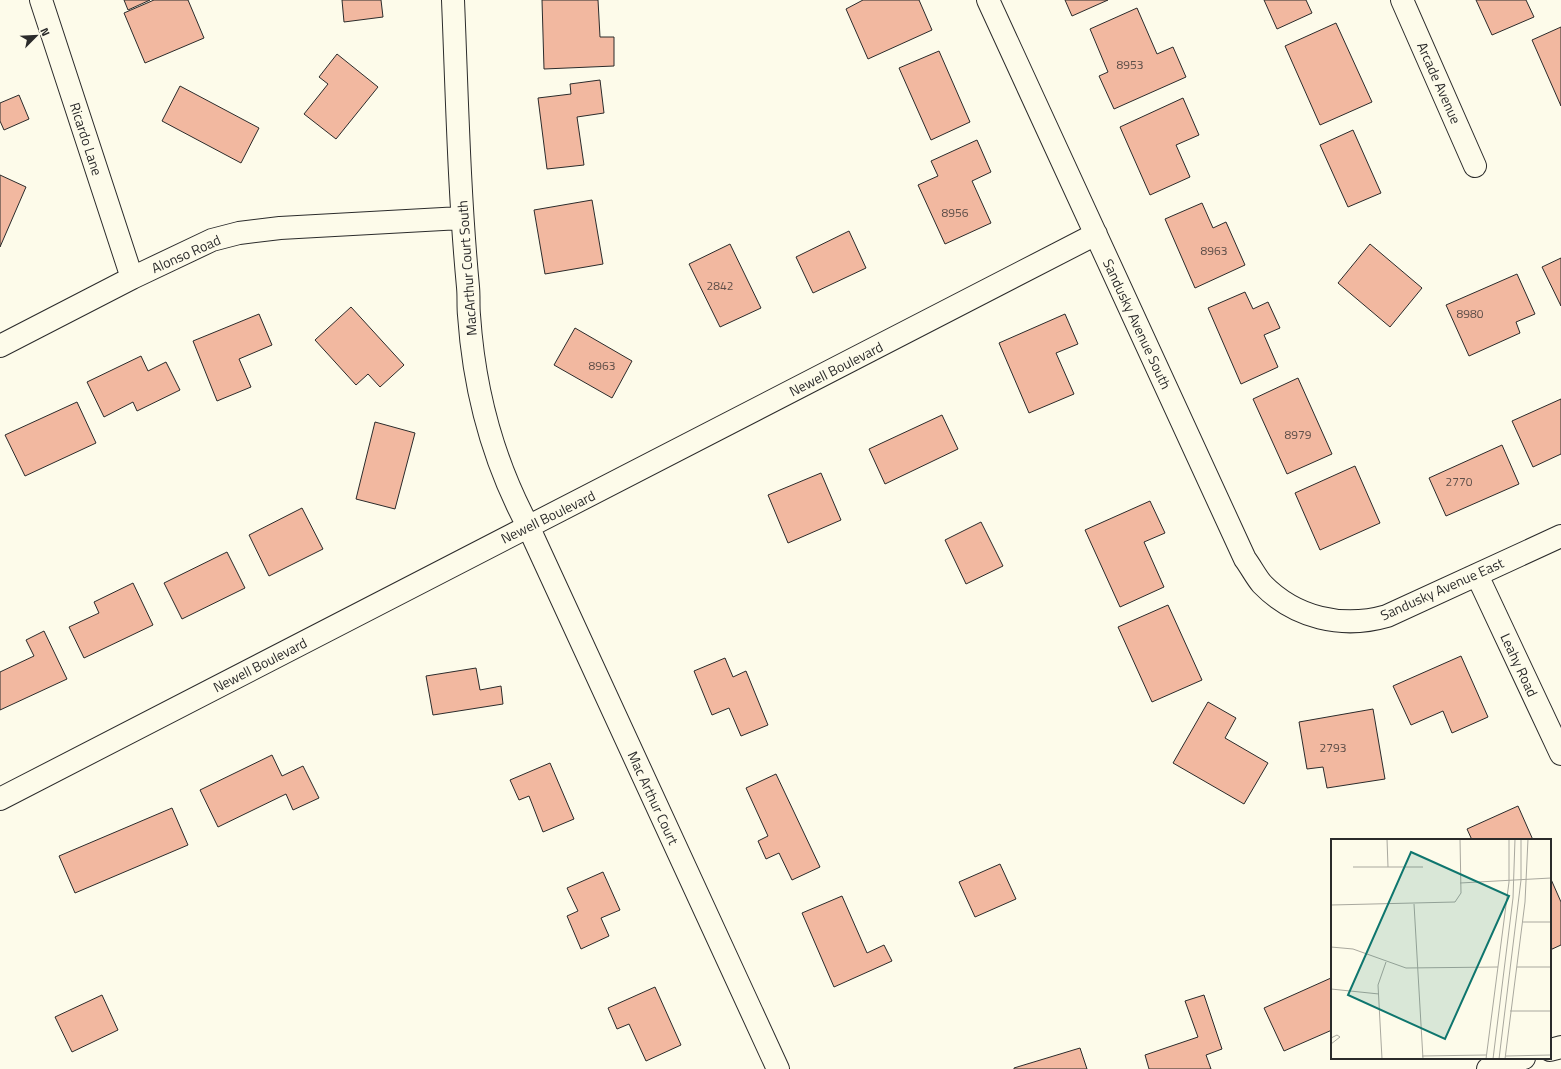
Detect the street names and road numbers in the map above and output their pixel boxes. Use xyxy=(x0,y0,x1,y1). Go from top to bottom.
street label: Arcade Avenue xyxy=(1412,39,1467,127)
street label: Ricardo Lane xyxy=(65,100,108,178)
street label: MacArthur Court South xyxy=(451,200,482,337)
street label: Alonso Road xyxy=(148,229,224,278)
street label: Sandusky Avenue South xyxy=(1098,255,1177,392)
street label: Newell Boulevard xyxy=(785,336,886,401)
street label: Newell Boulevard xyxy=(497,485,599,549)
street label: Sandusky Avenue East xyxy=(1377,552,1507,625)
street label: Leahy Road xyxy=(1496,629,1543,700)
street label: Newell Boulevard xyxy=(209,632,310,697)
street label: Mac Arthur Court xyxy=(623,748,684,848)

